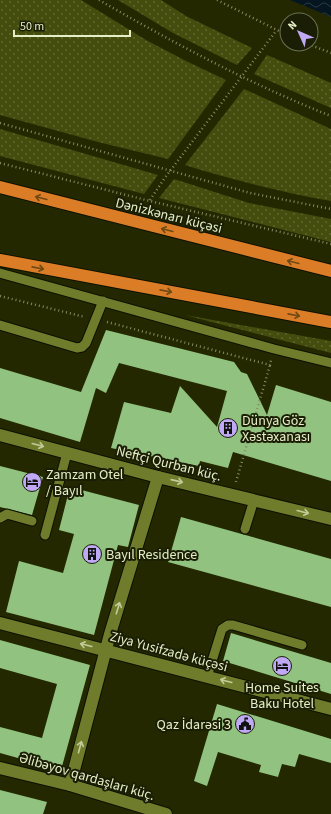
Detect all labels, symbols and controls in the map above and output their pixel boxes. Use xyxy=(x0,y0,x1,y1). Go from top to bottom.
scale bar xyxy=(14,12,130,38)
north arrow xyxy=(279,12,319,52)
text: N xyxy=(284,17,300,33)
text: 50 m xyxy=(20,18,44,35)
one-way arrow xyxy=(35,193,48,201)
street label: Dənizkənarı küçəsi xyxy=(113,193,224,239)
one-way arrow xyxy=(161,226,174,233)
one-way arrow xyxy=(287,258,300,265)
one-way arrow xyxy=(31,264,44,272)
one-way arrow xyxy=(159,288,172,296)
one-way arrow xyxy=(287,312,300,320)
place label: Dünya Göz Xəstəxanası xyxy=(242,411,310,447)
building icon: Dünya Göz Xəstəxanası xyxy=(217,417,239,439)
street label: Neftçi Qurban küç. xyxy=(114,441,223,487)
one-way arrow xyxy=(31,442,44,449)
place label: Zamzam Otel / Bayıl xyxy=(46,465,124,501)
hotel icon: Zamzam Otel / Bayıl xyxy=(21,471,43,493)
one-way arrow xyxy=(170,478,183,486)
one-way arrow xyxy=(297,509,310,516)
building icon: Bayıl Residence xyxy=(81,543,103,565)
place label: Bayıl Residence xyxy=(106,545,197,565)
one-way arrow xyxy=(115,602,122,615)
street label: Ziya Yusifzadə küçəsi xyxy=(108,627,230,677)
one-way arrow xyxy=(80,641,93,648)
hotel icon: Home Suites Baku Hotel xyxy=(271,655,293,677)
one-way arrow xyxy=(219,677,232,685)
place label: Home Suites Baku Hotel xyxy=(245,678,319,714)
public building icon: Qaz İdarəsi 3 xyxy=(234,713,256,735)
place label: Qaz İdarəsi 3 xyxy=(157,715,231,735)
one-way arrow xyxy=(77,741,84,754)
street label: Əlibəyov qardaşları küç. xyxy=(17,748,157,806)

